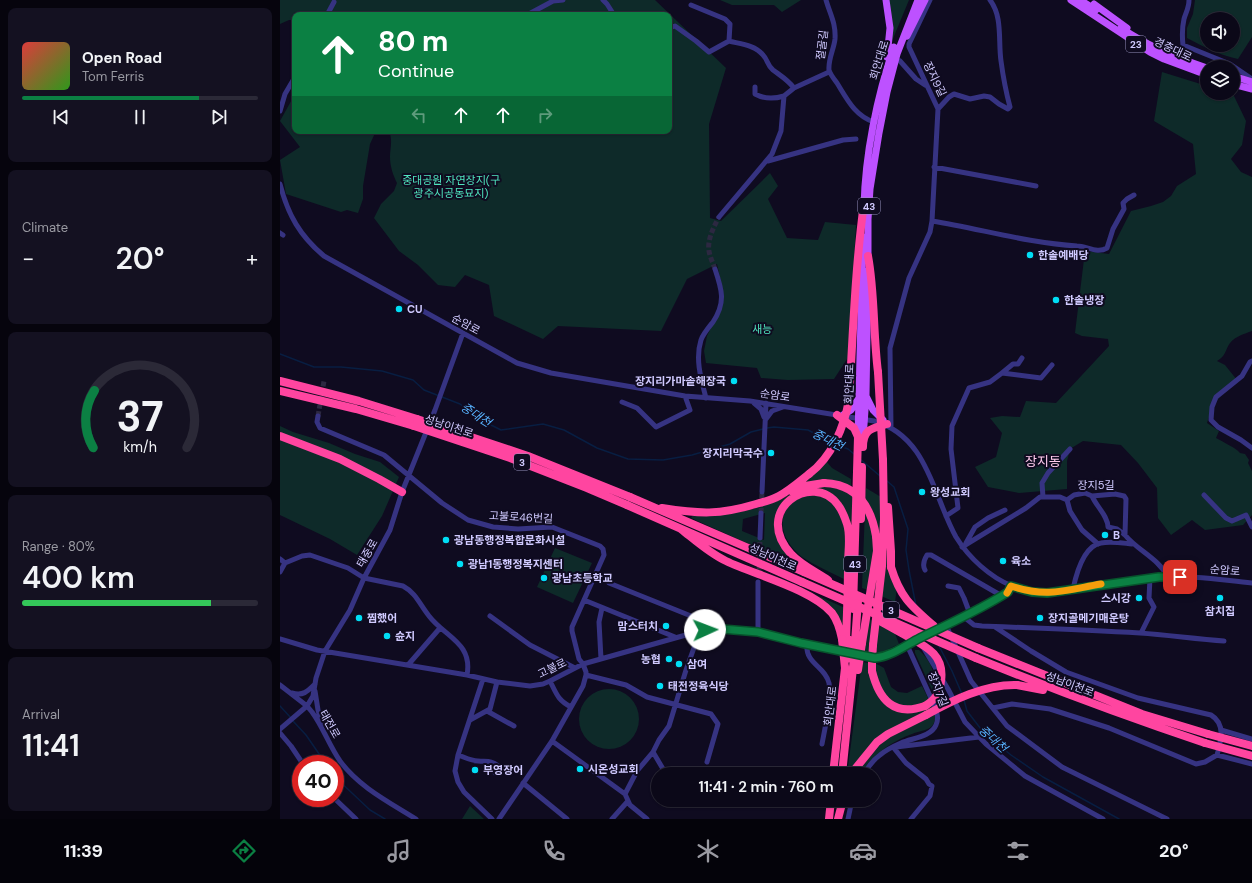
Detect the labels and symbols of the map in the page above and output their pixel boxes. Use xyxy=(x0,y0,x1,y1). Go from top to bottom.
street label: 절골길 xyxy=(813,29,831,61)
street label: 경충대로 xyxy=(1152,34,1194,64)
road number: 23 xyxy=(1126,36,1146,52)
street label: 회안대로 xyxy=(866,39,892,81)
street label: 장지9길 xyxy=(921,59,949,99)
park label: 중대공원 자연장지(구 광주시공동묘지) xyxy=(402,173,500,200)
road number: 43 xyxy=(858,198,880,214)
place label: 한솔예배당 xyxy=(1038,248,1089,262)
marker: 한솔예배당 xyxy=(1025,250,1035,260)
place label: 한솔냉장 xyxy=(1064,293,1104,307)
marker: 한솔냉장 xyxy=(1051,295,1061,305)
place label: CU xyxy=(407,302,423,316)
marker: CU xyxy=(394,304,404,314)
street label: 순암로 xyxy=(449,311,483,337)
park label: 새능 xyxy=(752,322,772,336)
street label: 회안대로 xyxy=(841,364,857,404)
place label: 장지리가마솥해장국 xyxy=(635,374,726,388)
marker: 장지리가마솥해장국 xyxy=(729,376,739,386)
street label: 순암로 xyxy=(759,386,791,404)
water label: 중대천 xyxy=(458,399,496,432)
street label: 성남이천로 xyxy=(423,412,475,440)
water label: 중대천 xyxy=(810,426,848,455)
place label: 장지리막국수 xyxy=(702,446,763,460)
marker: 장지리막국수 xyxy=(766,448,776,458)
district label: 장지동 xyxy=(1025,453,1061,470)
road number: 3 xyxy=(514,454,530,470)
street label: 장지5길 xyxy=(1077,478,1115,492)
place label: 왕성교회 xyxy=(930,485,970,499)
marker: 왕성교회 xyxy=(917,487,927,497)
street label: 고불로46번길 xyxy=(489,508,553,526)
place label: B xyxy=(1113,528,1120,542)
marker: B xyxy=(1100,530,1110,540)
place label: 광남동행정복합문화시설 xyxy=(454,533,565,547)
marker: 광남동행정복합문화시설 xyxy=(441,535,451,545)
street label: 태중로 xyxy=(353,536,381,570)
street label: 성남이천로 xyxy=(747,540,799,574)
place label: 육소 xyxy=(1011,554,1031,568)
road number: 43 xyxy=(844,556,866,572)
marker: 육소 xyxy=(998,556,1008,566)
place label: 광남1동행정복지센터 xyxy=(468,557,563,571)
marker: 광남1동행정복지센터 xyxy=(455,559,465,569)
pin xyxy=(1163,560,1197,594)
street label: 순암로 xyxy=(1209,562,1241,578)
place label: 광남초등학교 xyxy=(552,571,613,585)
marker: 광남초등학교 xyxy=(539,573,549,583)
place label: 스시강 xyxy=(1101,591,1131,605)
marker: 스시강 xyxy=(1134,593,1144,603)
marker: 참치집 xyxy=(1215,593,1225,603)
road number: 3 xyxy=(883,602,899,618)
place label: 참치집 xyxy=(1205,604,1235,618)
position arrow xyxy=(684,609,726,651)
place label: 찜했어 xyxy=(367,611,397,625)
place label: 장지골메기매운탕 xyxy=(1048,611,1129,625)
marker: 찜했어 xyxy=(354,613,364,623)
marker: 장지골메기매운탕 xyxy=(1035,613,1045,623)
place label: 맘스터치 xyxy=(618,619,658,633)
marker: 맘스터치 xyxy=(661,621,671,631)
place label: 슌지 xyxy=(395,629,415,643)
marker: 슌지 xyxy=(382,631,392,641)
place label: 농협 xyxy=(641,652,661,666)
marker: 농협 xyxy=(664,654,674,664)
street label: 고불로 xyxy=(535,655,569,681)
place label: 삼여 xyxy=(687,657,707,671)
marker: 삼여 xyxy=(674,659,684,669)
street label: 성남이천로 xyxy=(1044,668,1096,700)
street label: 장지7길 xyxy=(925,670,951,708)
place label: 태전정육식당 xyxy=(668,679,729,693)
marker: 태전정육식당 xyxy=(655,681,665,691)
street label: 회안대로 xyxy=(821,685,839,727)
street label: 태전로 xyxy=(316,707,344,741)
water label: 중대천 xyxy=(975,722,1012,757)
speed limit sign: 40 xyxy=(292,755,344,807)
place label: 시온성교회 xyxy=(588,762,639,776)
place label: 부영장어 xyxy=(483,763,523,777)
marker: 시온성교회 xyxy=(575,764,585,774)
marker: 부영장어 xyxy=(470,765,480,775)

